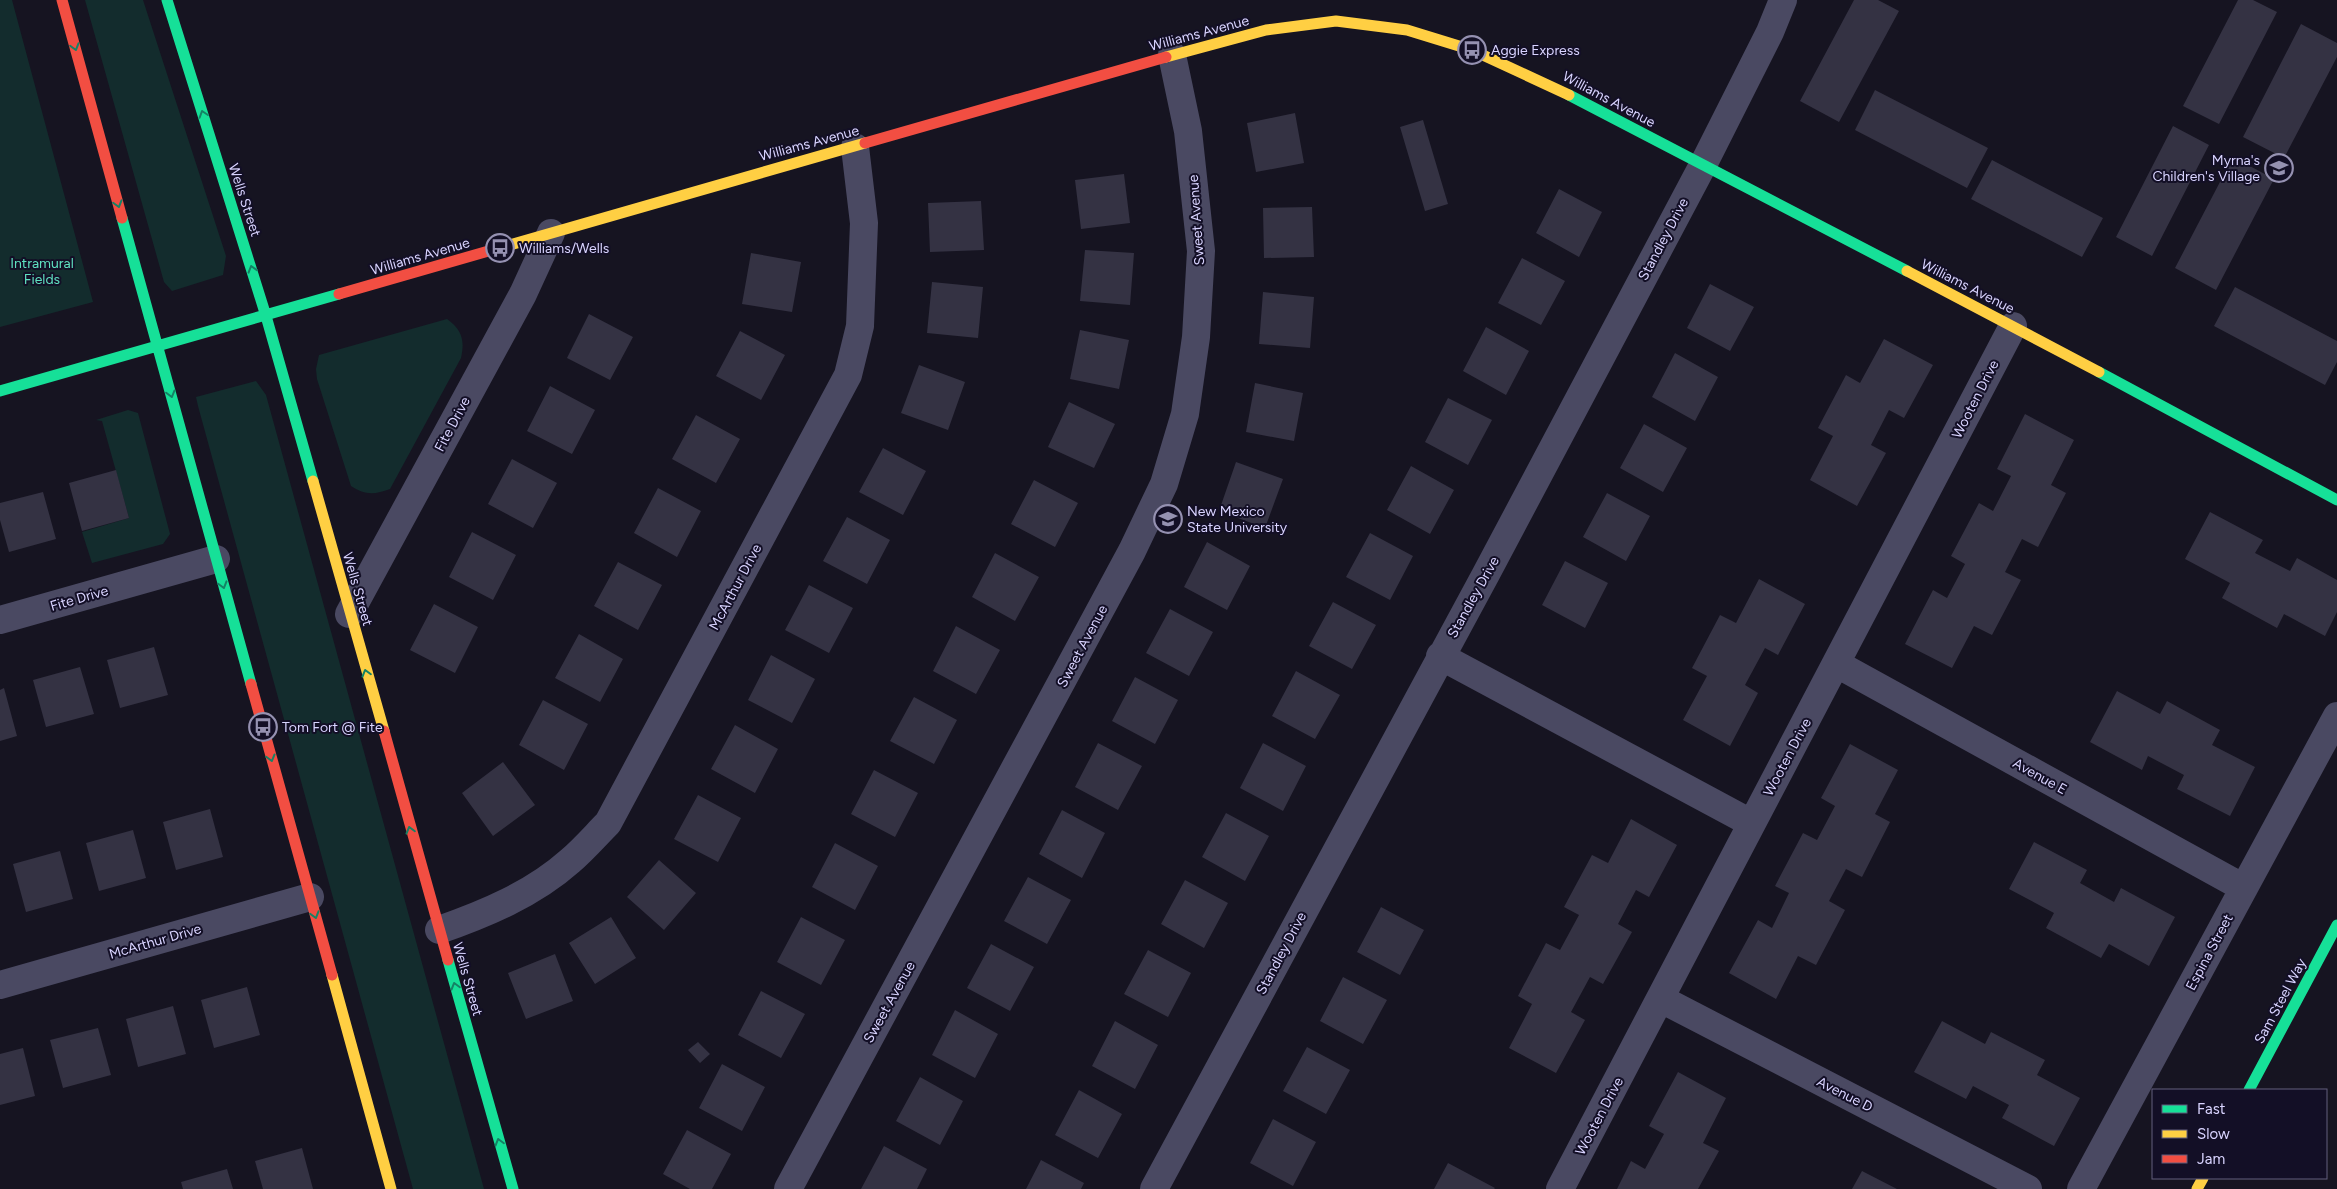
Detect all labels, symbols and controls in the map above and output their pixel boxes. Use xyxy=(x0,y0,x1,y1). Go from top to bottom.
street label: Williams Avenue xyxy=(1147,12,1251,55)
bus stop icon: Aggie Express xyxy=(1457,35,1487,65)
one-way arrow xyxy=(69,42,79,51)
place label: Aggie Express xyxy=(1491,42,1580,59)
street label: Williams Avenue xyxy=(1560,68,1658,131)
one-way arrow xyxy=(198,111,208,119)
street label: Williams Avenue xyxy=(757,122,861,165)
place label: Myrna's Children's Village xyxy=(2152,152,2260,185)
school or university icon: Myrna's Children's Village xyxy=(2264,153,2294,183)
street label: Wells Street xyxy=(225,161,264,239)
street label: Sweet Avenue xyxy=(1185,174,1208,266)
street label: Standley Drive xyxy=(1635,195,1692,283)
one-way arrow xyxy=(112,199,123,208)
bus stop icon: Williams/Wells xyxy=(485,233,515,263)
street label: Williams Avenue xyxy=(369,234,472,279)
place label: Williams/Wells xyxy=(519,240,609,257)
park label: Intramural Fields xyxy=(10,255,74,288)
street label: Williams Avenue xyxy=(1918,256,2018,317)
one-way arrow xyxy=(247,266,257,274)
street label: Wooten Drive xyxy=(1948,357,2003,441)
one-way arrow xyxy=(165,390,176,399)
street label: Fite Drive xyxy=(431,394,474,455)
place label: New Mexico State University xyxy=(1187,503,1288,536)
school or university icon: New Mexico State University xyxy=(1153,504,1183,534)
street label: McArthur Drive xyxy=(706,541,765,633)
street label: Wells Street xyxy=(339,550,376,628)
street label: Standley Drive xyxy=(1444,553,1503,641)
one-way arrow xyxy=(217,580,227,588)
street label: Fite Drive xyxy=(48,582,110,615)
street label: Sweet Avenue xyxy=(1054,602,1111,690)
one-way arrow xyxy=(361,670,371,678)
bus stop icon: Tom Fort @ Fite xyxy=(248,712,278,742)
street label: Wooten Drive xyxy=(1760,715,1815,799)
place label: Tom Fort @ Fite xyxy=(282,719,383,736)
one-way arrow xyxy=(266,754,276,762)
street label: Avenue E xyxy=(2010,755,2070,798)
one-way arrow xyxy=(405,825,416,834)
street label: Standley Drive xyxy=(1253,909,1310,997)
one-way arrow xyxy=(309,910,319,918)
street label: Espina Street xyxy=(2182,911,2237,993)
street label: McArthur Drive xyxy=(107,920,204,963)
street label: Wells Street xyxy=(449,940,486,1018)
street label: Sam Steel Way xyxy=(2251,955,2310,1047)
street label: Sweet Avenue xyxy=(860,958,919,1046)
one-way arrow xyxy=(450,982,460,990)
street label: Avenue D xyxy=(1814,1073,1876,1116)
street label: Wooten Drive xyxy=(1572,1074,1627,1158)
legend xyxy=(2152,1089,2327,1179)
text: Fast xyxy=(2197,1100,2226,1118)
text: Slow xyxy=(2197,1125,2230,1143)
one-way arrow xyxy=(495,1139,505,1147)
text: Jam xyxy=(2197,1150,2225,1168)

